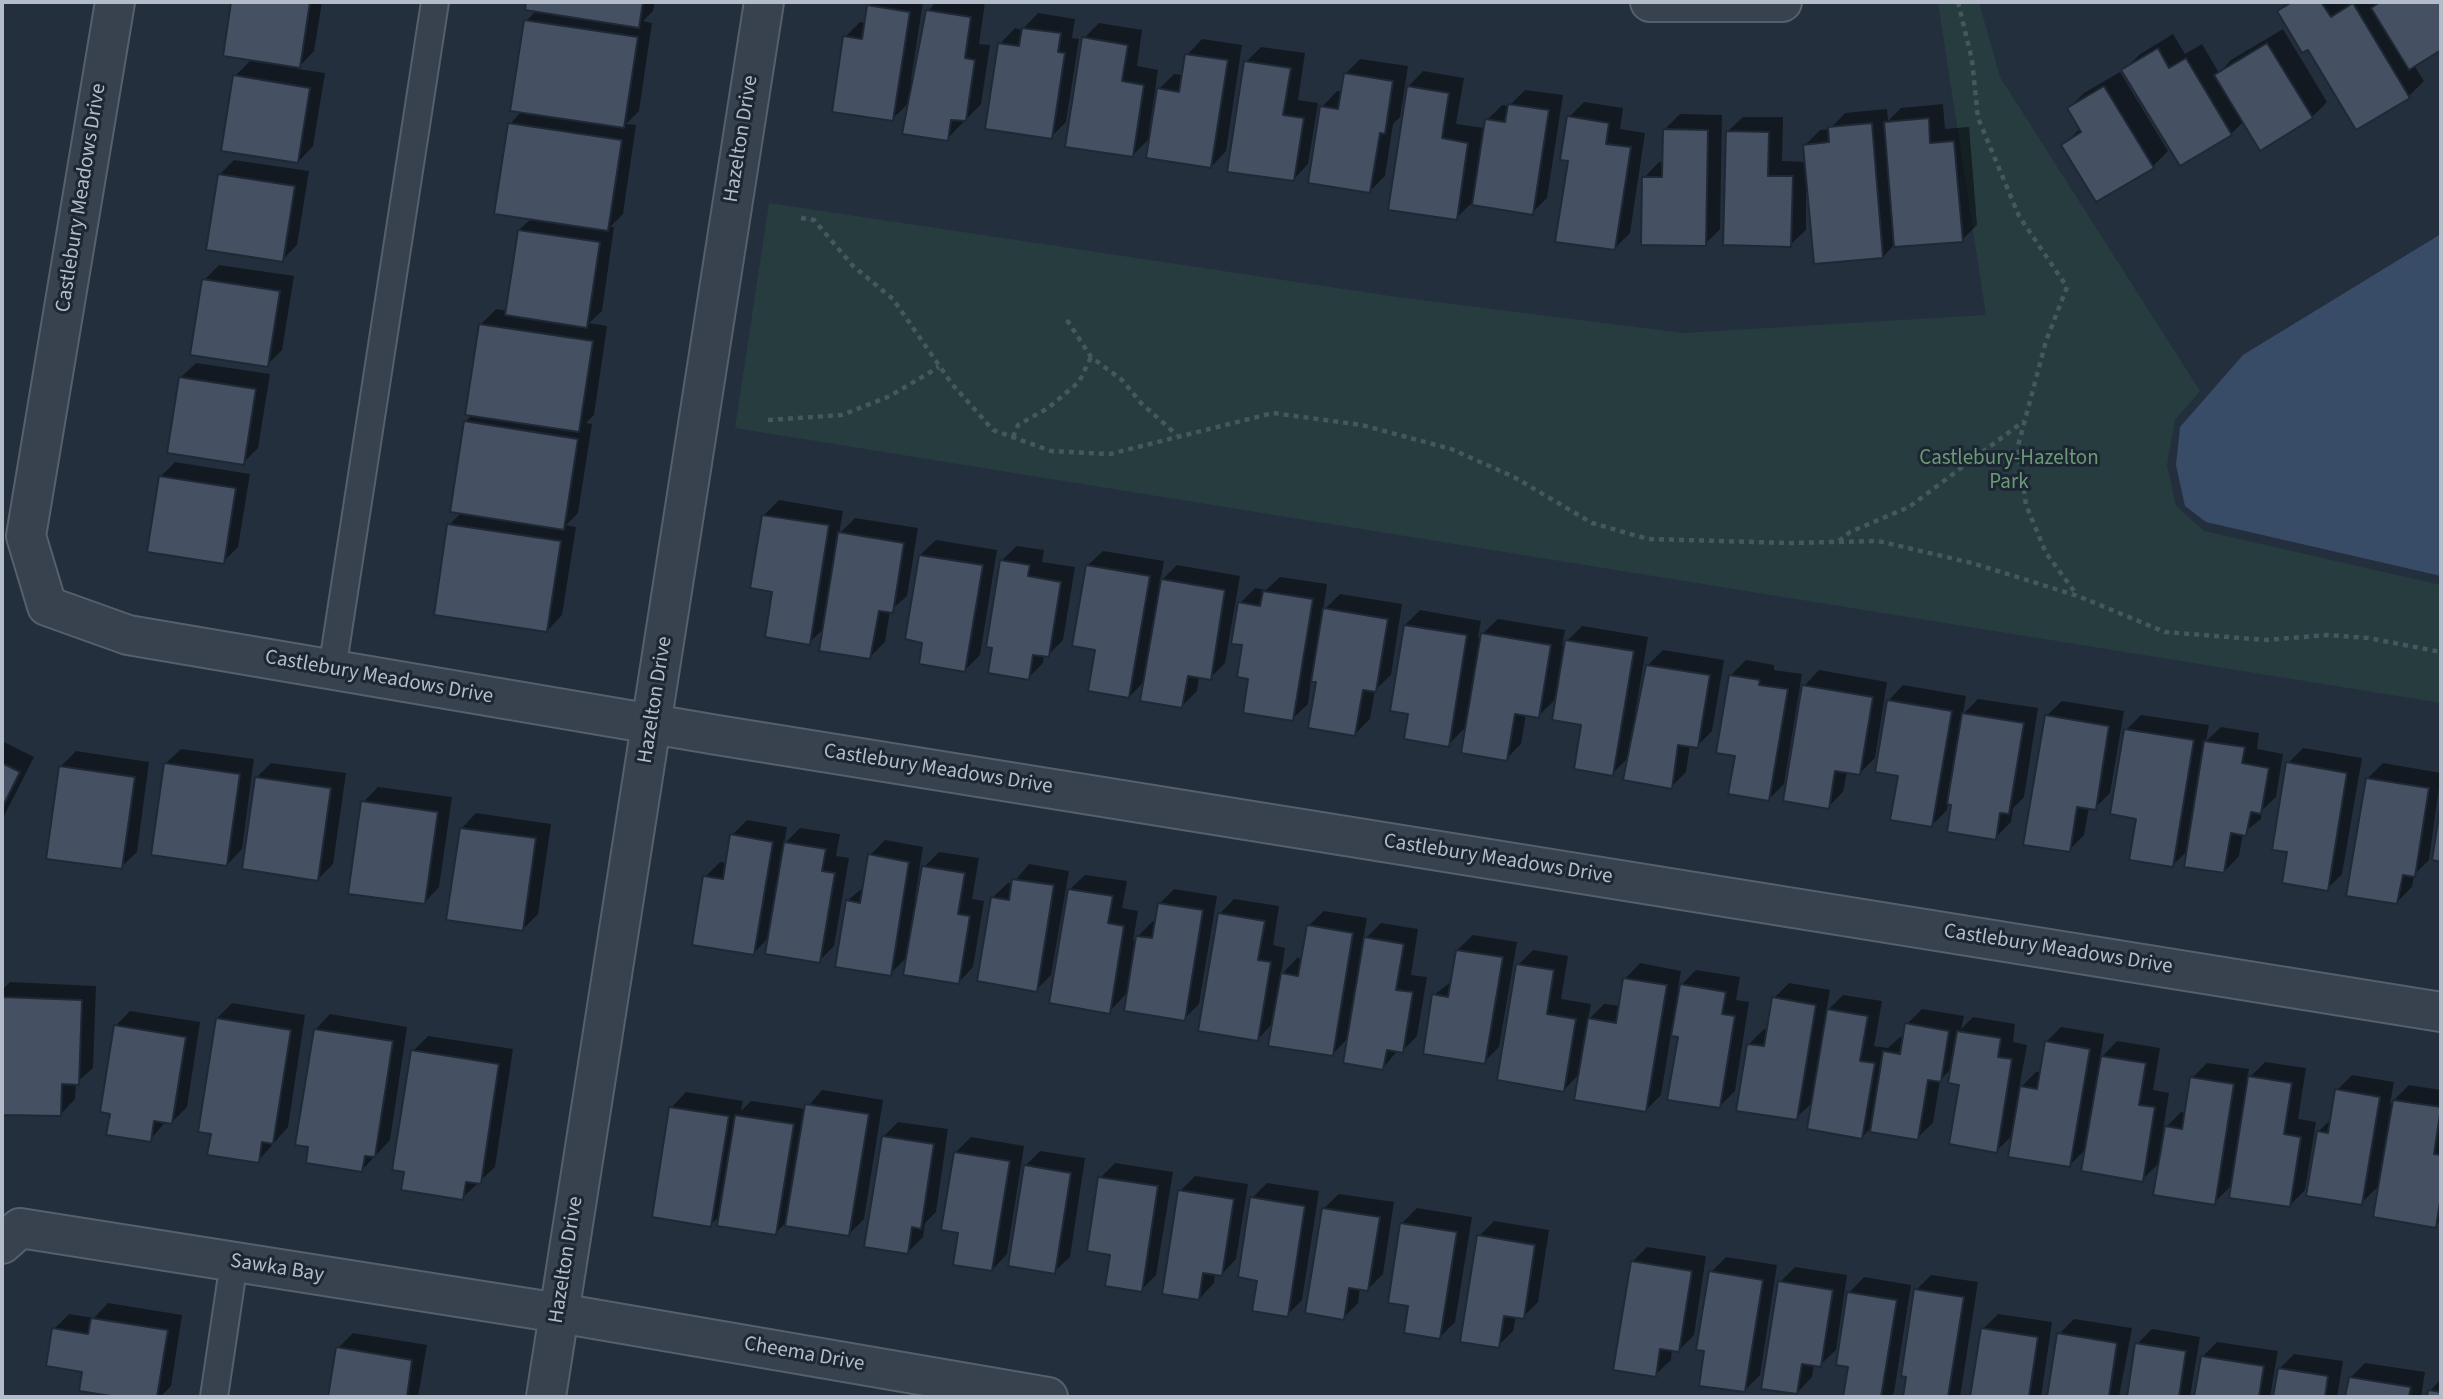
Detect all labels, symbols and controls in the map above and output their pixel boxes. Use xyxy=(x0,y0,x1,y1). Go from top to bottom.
street label: Hazelton Drive xyxy=(720,74,764,204)
street label: Castlebury Meadows Drive xyxy=(51,82,113,314)
park label: Castlebury-Hazelton Park xyxy=(1919,446,2099,496)
street label: Hazelton Drive xyxy=(634,635,678,765)
street label: Castlebury Meadows Drive xyxy=(263,646,495,710)
street label: Castlebury Meadows Drive xyxy=(822,739,1054,801)
street label: Castlebury Meadows Drive xyxy=(1382,829,1614,891)
street label: Castlebury Meadows Drive xyxy=(1942,919,2174,981)
street label: Hazelton Drive xyxy=(545,1195,589,1325)
street label: Sawka Bay xyxy=(228,1249,326,1289)
street label: Cheema Drive xyxy=(742,1332,866,1378)

